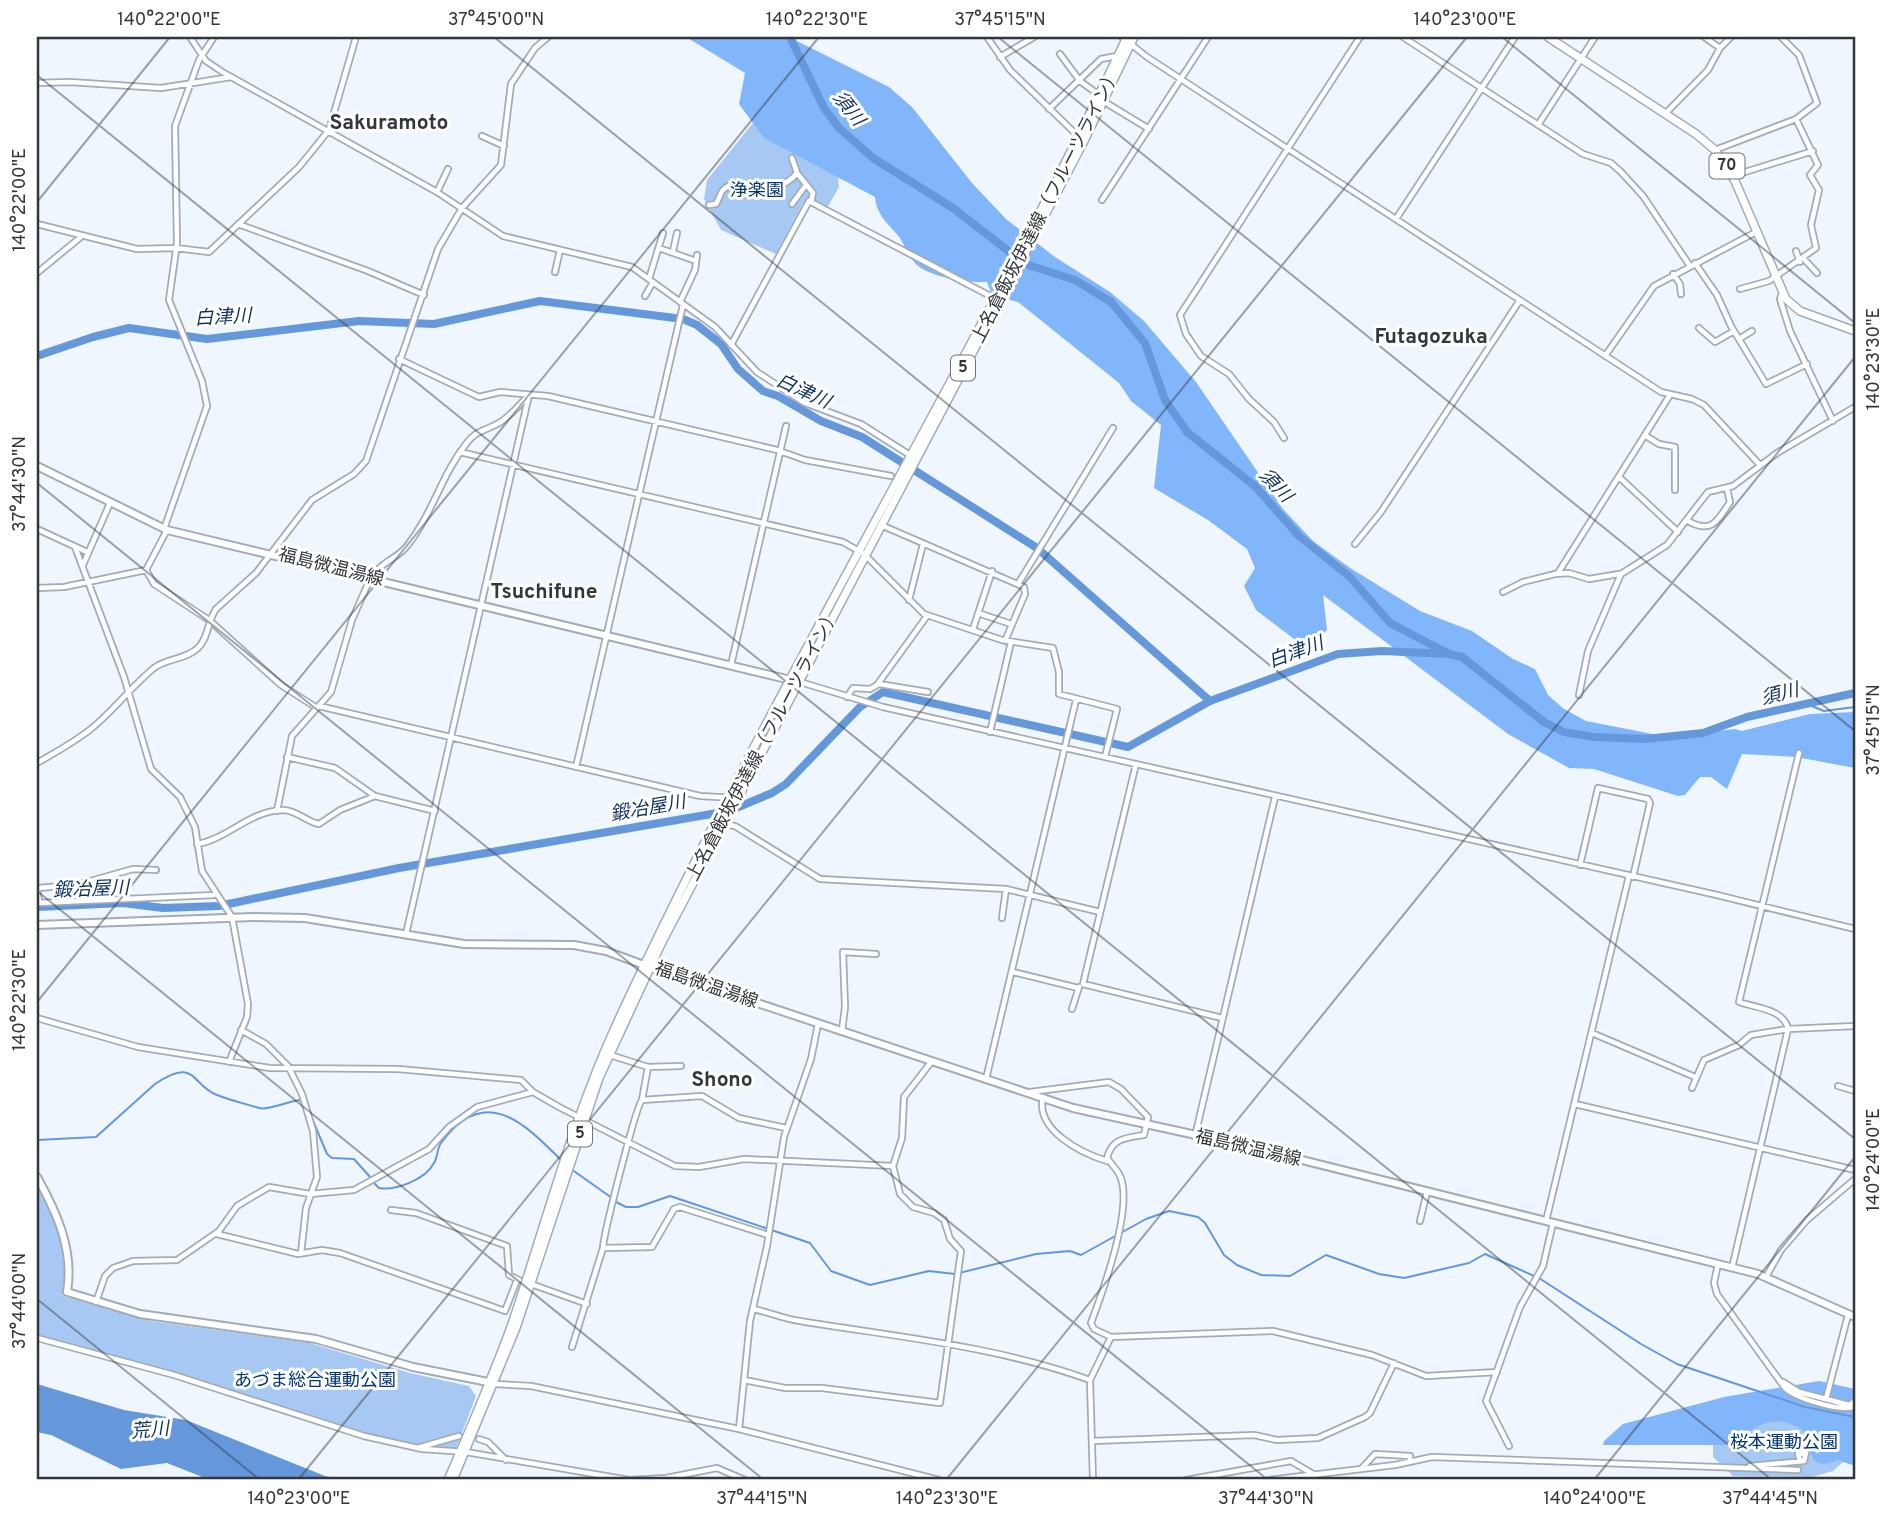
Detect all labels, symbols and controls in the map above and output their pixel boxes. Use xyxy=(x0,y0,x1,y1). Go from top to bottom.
text: 140°22'00"E xyxy=(117,9,221,32)
text: 37°45'00"N xyxy=(448,9,544,32)
text: 140°22'30"E xyxy=(766,9,868,32)
text: 37°45'15"N xyxy=(954,9,1046,32)
text: 140°23'00"E xyxy=(1413,9,1517,32)
street label: 上名倉飯坂伊達線（フルーツライン） xyxy=(967,65,1127,347)
water label: 須川 xyxy=(827,87,871,133)
district label: Sakuramoto xyxy=(329,110,449,137)
text: 140°22'00"E xyxy=(9,148,32,252)
road number: 70 xyxy=(1710,154,1744,178)
park label: 浄楽園 xyxy=(730,180,784,203)
water label: 白津川 xyxy=(194,304,254,331)
text: 140°23'30"E xyxy=(1863,308,1886,410)
district label: Futagozuka xyxy=(1374,324,1488,351)
road number: 5 xyxy=(951,356,975,380)
water label: 白津川 xyxy=(772,369,836,416)
text: 37°44'30"N xyxy=(9,436,32,532)
water label: 須川 xyxy=(1253,464,1298,509)
street label: 福島微温湯線 xyxy=(276,544,386,592)
district label: Tsuchifune xyxy=(490,579,598,606)
street label: 上名倉飯坂伊達線（フルーツライン） xyxy=(682,605,846,885)
water label: 白津川 xyxy=(1265,631,1329,674)
water label: 須川 xyxy=(1759,678,1803,711)
text: 37°45'15"N xyxy=(1863,684,1886,776)
water label: 鍛冶屋川 xyxy=(608,790,689,827)
water label: 鍛冶屋川 xyxy=(53,877,131,903)
text: 140°22'30"E xyxy=(9,949,32,1051)
street label: 福島微温湯線 xyxy=(651,958,761,1014)
district label: Shono xyxy=(691,1067,753,1094)
text: 140°24'00"E xyxy=(1863,1108,1886,1212)
road number: 5 xyxy=(568,1122,592,1146)
street label: 福島微温湯線 xyxy=(1193,1126,1303,1172)
text: 37°44'00"N xyxy=(9,1253,32,1349)
park label: あづま総合運動公園 xyxy=(234,1370,396,1393)
water label: 荒川 xyxy=(130,1417,172,1445)
park label: 桜本運動公園 xyxy=(1730,1432,1838,1455)
text: 140°23'00"E xyxy=(247,1488,351,1511)
text: 37°44'15"N xyxy=(716,1488,808,1511)
text: 140°23'30"E xyxy=(896,1488,998,1511)
text: 37°44'30"N xyxy=(1218,1488,1314,1511)
text: 140°24'00"E xyxy=(1543,1488,1647,1511)
text: 37°44'45"N xyxy=(1722,1488,1818,1511)

